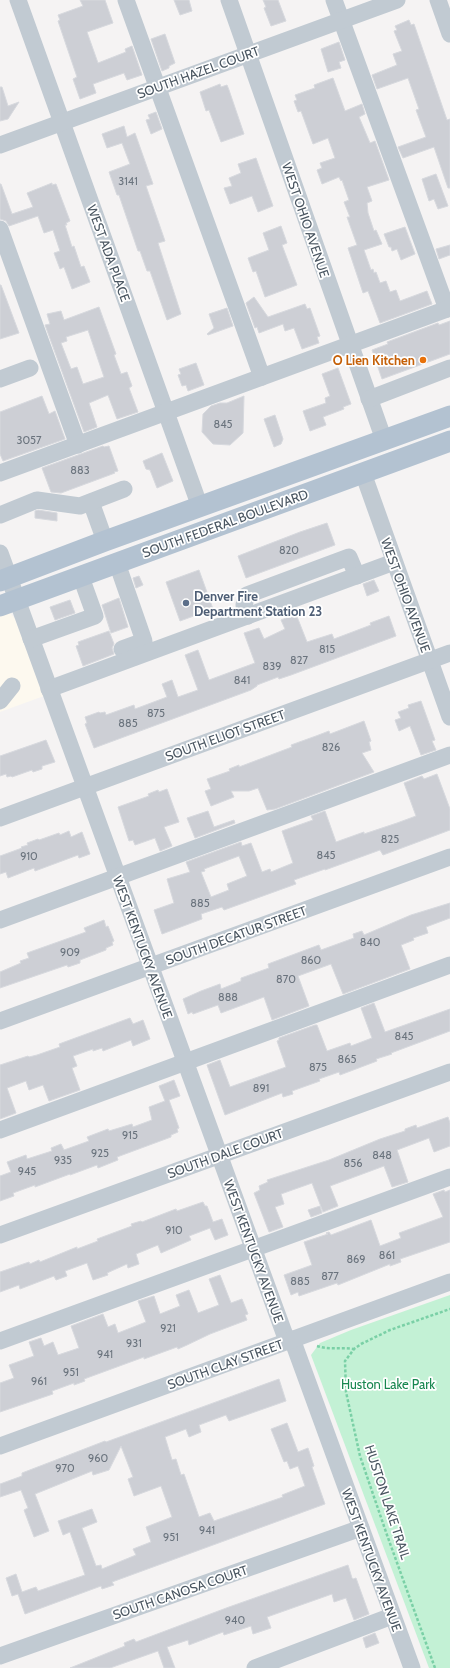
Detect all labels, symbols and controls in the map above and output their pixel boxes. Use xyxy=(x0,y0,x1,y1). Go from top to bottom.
street label: SOUTH HAZEL COURT xyxy=(135,42,261,102)
street label: WEST OHIO AVENUE xyxy=(279,160,333,280)
house number: 3141 xyxy=(118,174,138,188)
street label: WEST ADA PLACE xyxy=(84,202,134,304)
place label: O Lien Kitchen xyxy=(333,352,415,368)
marker: O Lien Kitchen xyxy=(418,355,428,365)
house number: 845 xyxy=(214,417,233,431)
house number: 3057 xyxy=(16,433,42,447)
house number: 883 xyxy=(70,463,90,477)
street label: SOUTH FEDERAL BOULEVARD xyxy=(140,485,310,561)
street label: WEST OHIO AVENUE xyxy=(378,536,434,654)
house number: 820 xyxy=(279,543,299,557)
place label: Denver Fire Department Station 23 xyxy=(194,588,322,619)
marker: Denver Fire Department Station 23 xyxy=(181,598,191,608)
house number: 815 xyxy=(319,642,335,656)
house number: 827 xyxy=(290,653,308,667)
house number: 839 xyxy=(263,659,281,673)
house number: 841 xyxy=(234,673,250,687)
house number: 875 xyxy=(147,706,165,720)
street label: SOUTH ELIOT STREET xyxy=(163,706,287,764)
house number: 885 xyxy=(118,716,138,730)
house number: 826 xyxy=(322,740,340,754)
house number: 825 xyxy=(381,832,399,846)
house number: 845 xyxy=(317,848,336,862)
house number: 910 xyxy=(20,849,38,863)
street label: WEST KENTUCKY AVENUE xyxy=(110,873,176,1021)
house number: 885 xyxy=(190,896,210,910)
street label: SOUTH DECATUR STREET xyxy=(163,902,309,968)
house number: 840 xyxy=(360,935,381,949)
house number: 909 xyxy=(60,945,80,959)
house number: 860 xyxy=(301,953,322,967)
house number: 870 xyxy=(276,972,296,986)
house number: 888 xyxy=(218,990,238,1004)
house number: 845 xyxy=(395,1029,414,1043)
house number: 865 xyxy=(338,1052,356,1066)
house number: 875 xyxy=(309,1060,327,1074)
house number: 891 xyxy=(253,1081,269,1095)
street label: SOUTH DALE COURT xyxy=(165,1125,285,1181)
house number: 915 xyxy=(122,1128,138,1142)
house number: 925 xyxy=(91,1146,109,1160)
house number: 848 xyxy=(372,1148,392,1162)
house number: 935 xyxy=(54,1153,72,1167)
house number: 856 xyxy=(344,1156,362,1170)
house number: 945 xyxy=(18,1164,36,1178)
street label: WEST KENTUCKY AVENUE xyxy=(221,1177,287,1325)
house number: 910 xyxy=(165,1223,183,1237)
house number: 861 xyxy=(379,1248,395,1262)
house number: 869 xyxy=(346,1252,366,1266)
house number: 877 xyxy=(321,1269,339,1283)
house number: 885 xyxy=(290,1274,310,1288)
house number: 921 xyxy=(160,1321,176,1335)
house number: 931 xyxy=(126,1336,142,1350)
street label: SOUTH CLAY STREET xyxy=(165,1336,285,1392)
house number: 941 xyxy=(97,1347,113,1361)
house number: 951 xyxy=(63,1365,79,1379)
house number: 961 xyxy=(31,1374,47,1388)
park label: Huston Lake Park xyxy=(341,1376,435,1392)
street label: HUSTON LAKE TRAIL xyxy=(362,1443,414,1562)
house number: 960 xyxy=(88,1451,108,1465)
house number: 970 xyxy=(55,1461,75,1475)
street label: WEST KENTUCKY AVENUE xyxy=(339,1486,405,1634)
house number: 941 xyxy=(199,1523,215,1537)
house number: 951 xyxy=(163,1530,179,1544)
street label: SOUTH CANOSA COURT xyxy=(110,1561,250,1623)
house number: 940 xyxy=(225,1613,245,1627)

